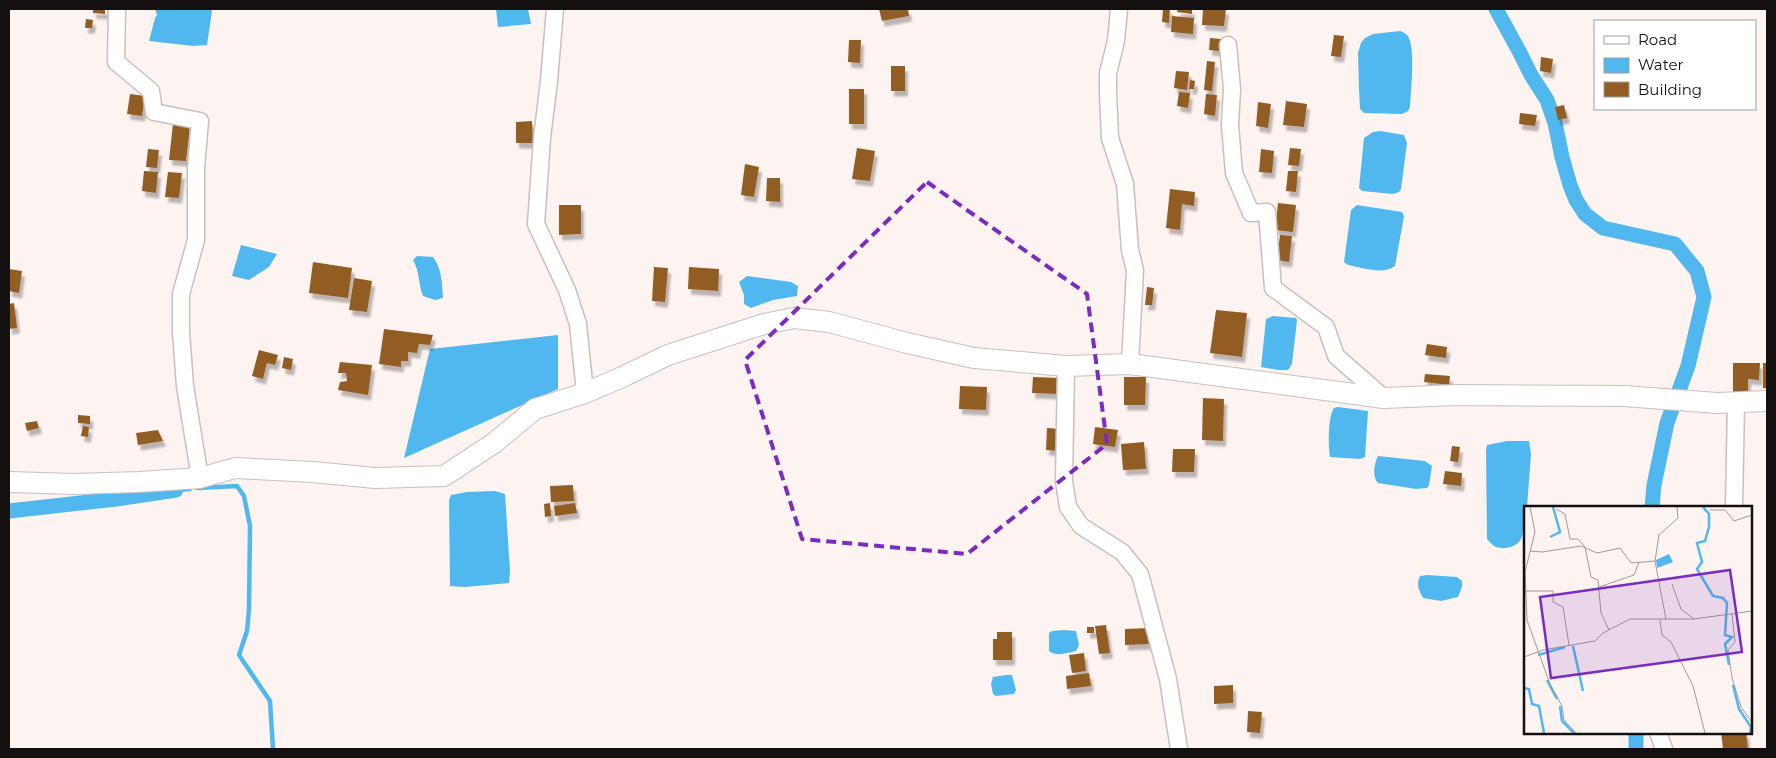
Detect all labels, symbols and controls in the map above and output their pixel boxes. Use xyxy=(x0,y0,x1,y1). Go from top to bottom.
legend xyxy=(1594,20,1756,110)
text: Road xyxy=(1638,30,1677,49)
text: Water xyxy=(1638,55,1684,74)
text: Building xyxy=(1638,80,1702,99)
inset map xyxy=(1524,506,1751,733)

